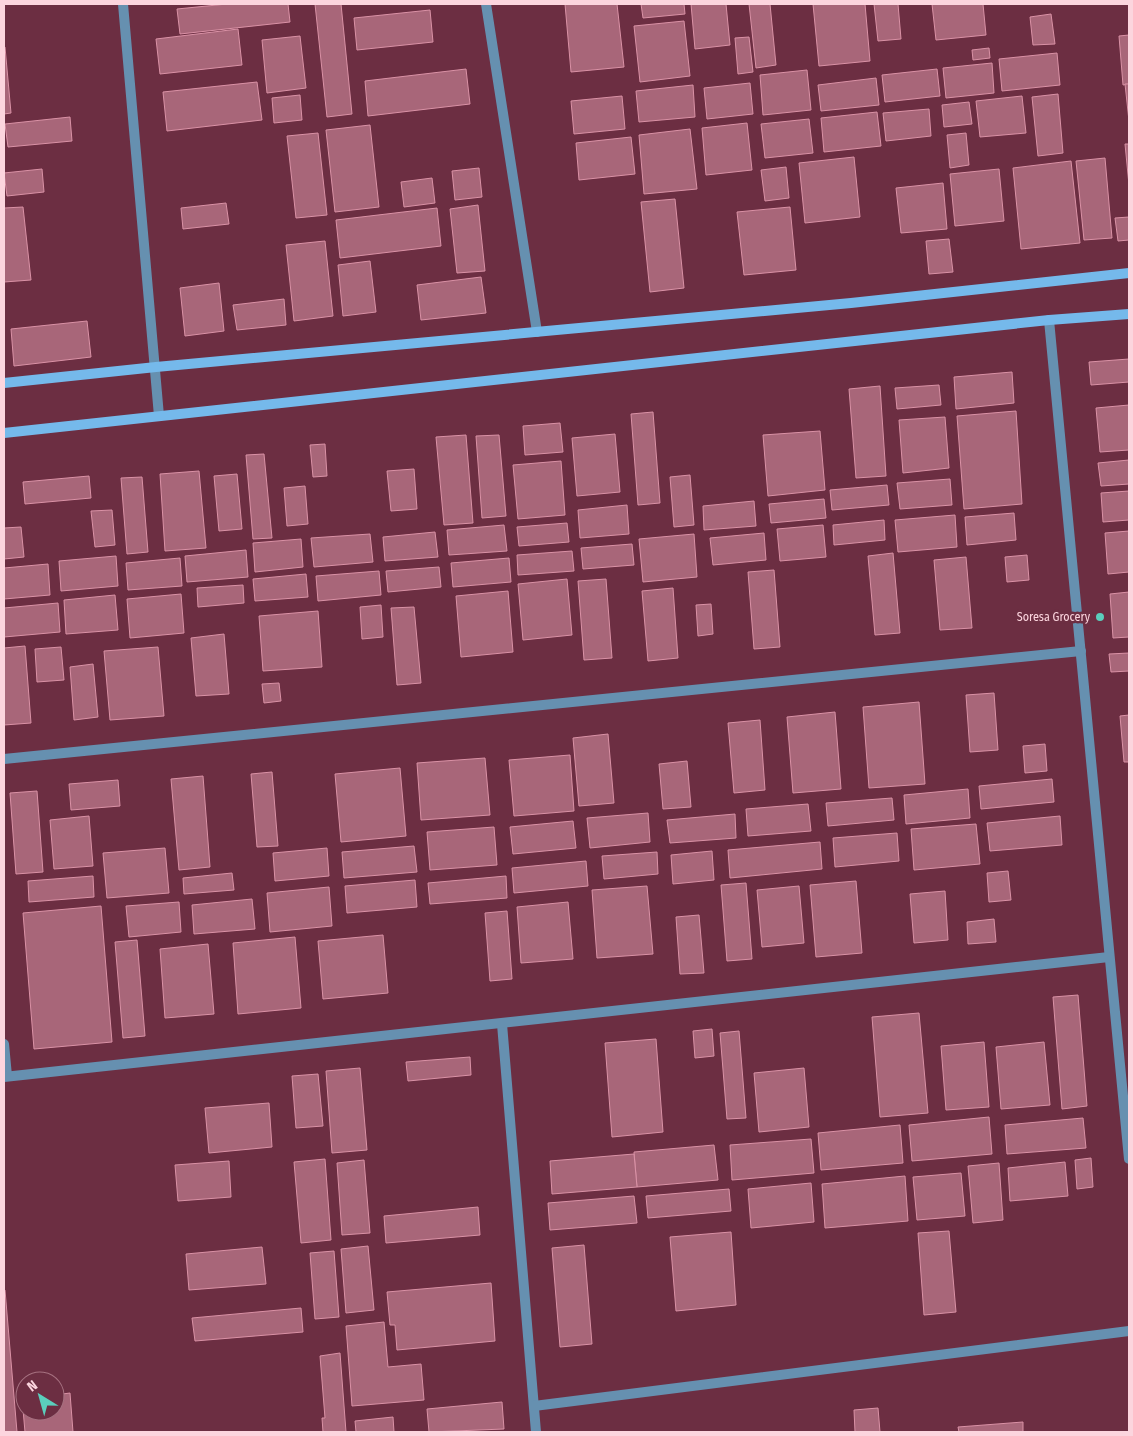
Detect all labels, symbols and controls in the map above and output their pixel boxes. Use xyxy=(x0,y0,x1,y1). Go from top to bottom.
place label: Soresa Grocery xyxy=(1017,610,1091,624)
marker: Soresa Grocery xyxy=(1094,611,1106,623)
north arrow xyxy=(15,1371,65,1421)
text: N xyxy=(24,1377,41,1395)

